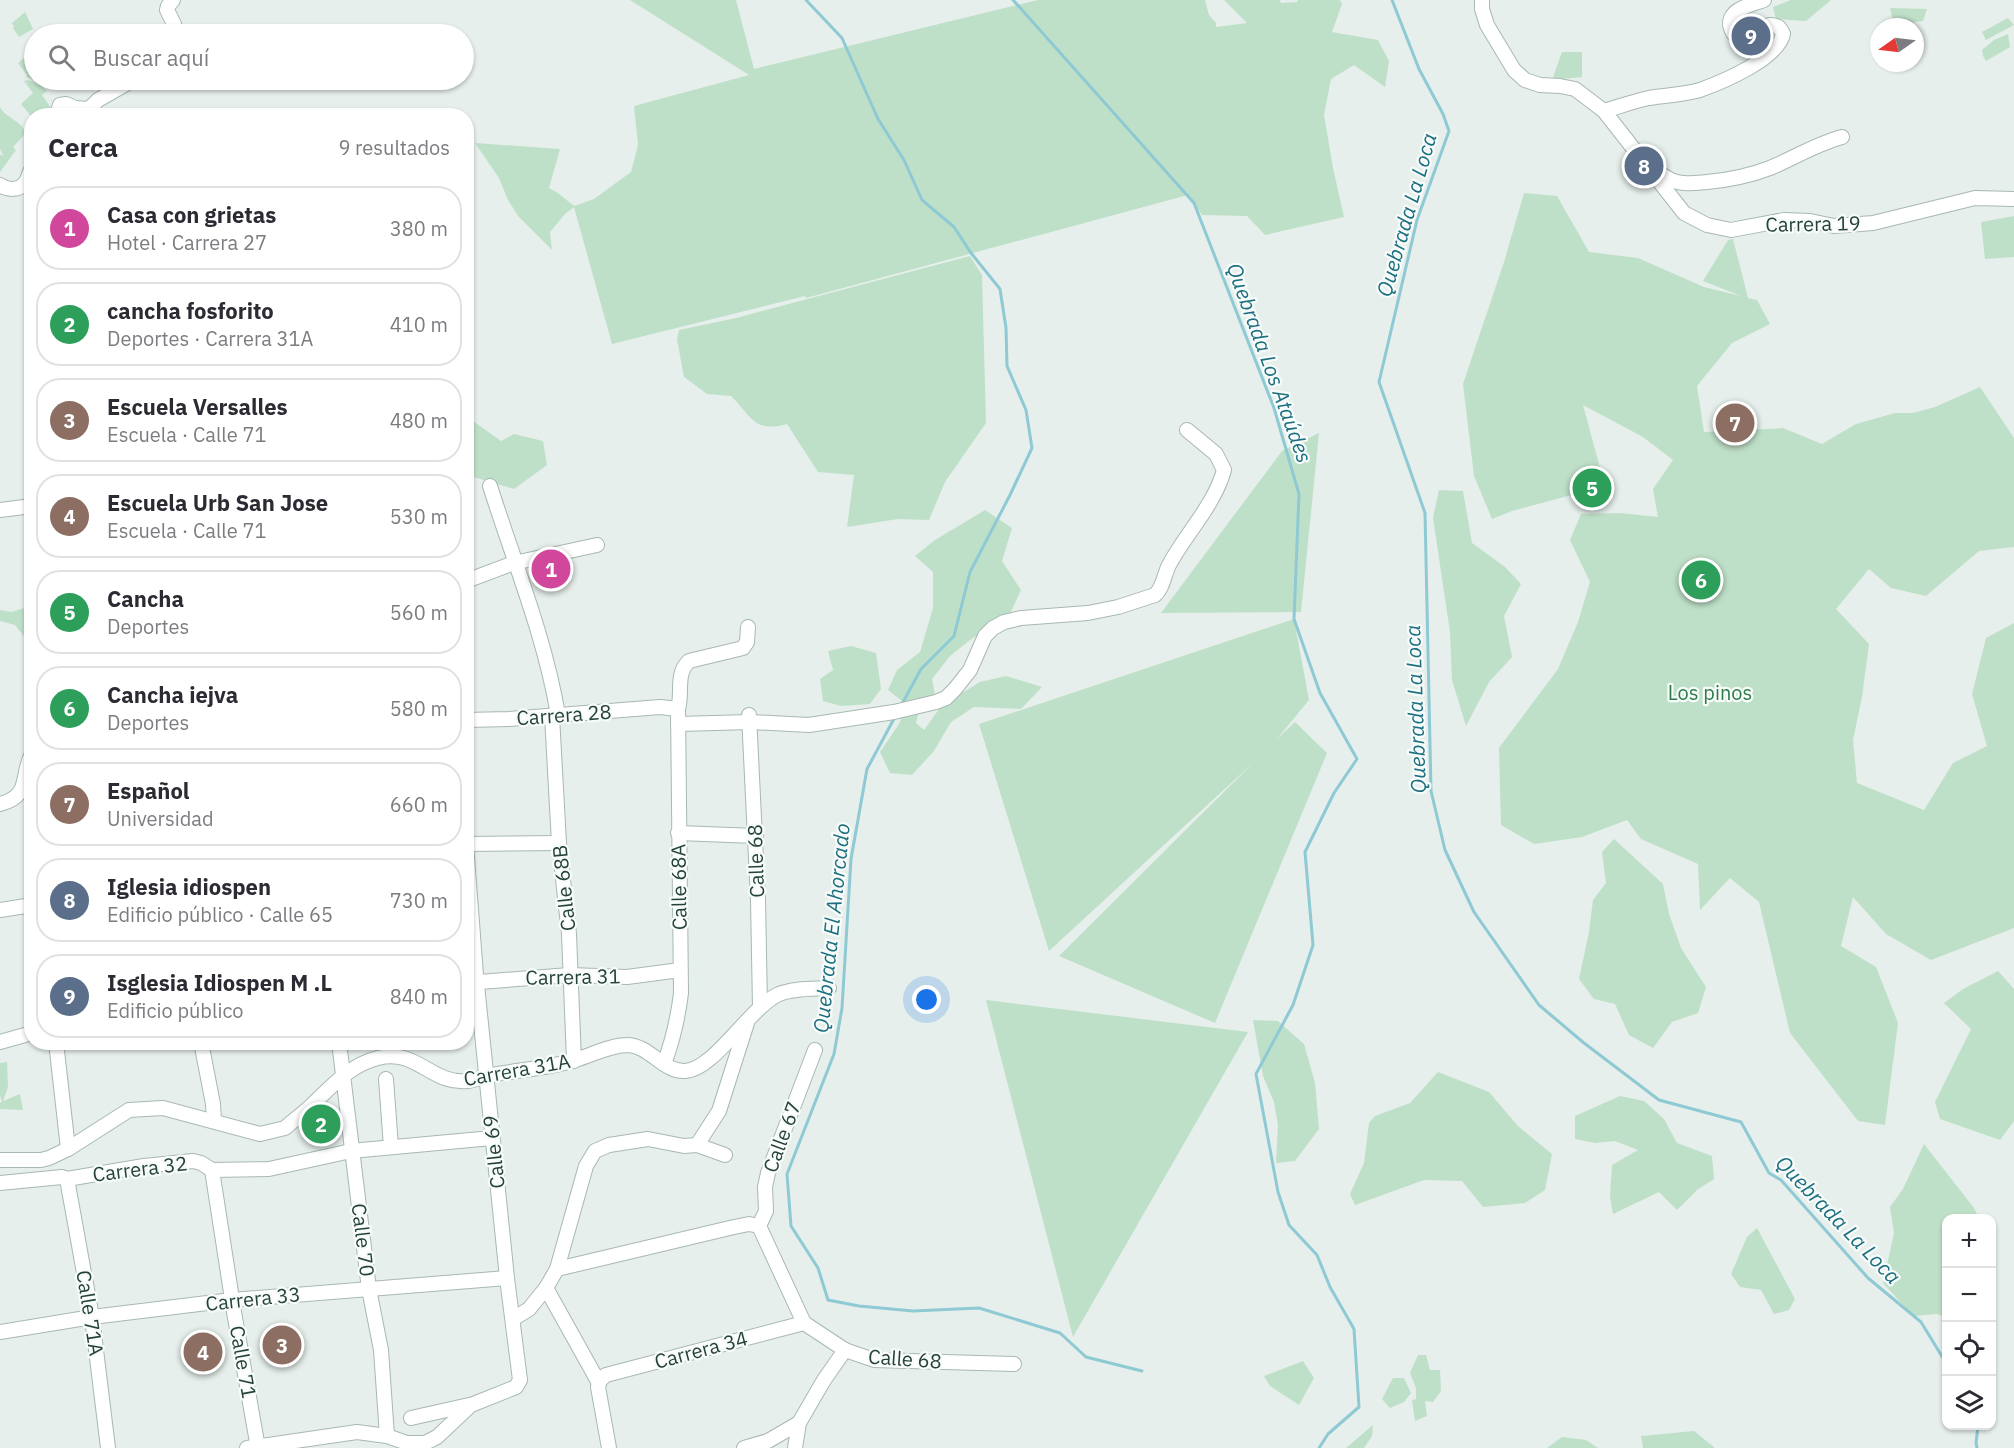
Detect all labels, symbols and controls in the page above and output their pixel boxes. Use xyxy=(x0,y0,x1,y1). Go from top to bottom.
pin: 9 xyxy=(1732,14,1770,58)
north arrow xyxy=(1870,18,1924,72)
search box xyxy=(24,24,474,90)
icon: search xyxy=(45,41,78,74)
text: Buscar aquí xyxy=(93,43,209,72)
text: Cerca xyxy=(48,130,118,164)
water label: Quebrada La Loca xyxy=(1369,130,1443,300)
text: 9 resultados xyxy=(338,134,450,161)
pin: 8 xyxy=(1624,144,1664,188)
text: Casa con grietas xyxy=(107,200,276,229)
street label: Carrera 19 xyxy=(1765,209,1861,238)
text: 1 xyxy=(64,215,76,242)
text: 380 m xyxy=(390,215,448,242)
text: Hotel · Carrera 27 xyxy=(107,229,267,256)
water label: Quebrada Los Ataúdes xyxy=(1221,259,1319,466)
text: cancha fosforito xyxy=(107,296,274,325)
text: 2 xyxy=(64,311,76,338)
text: 410 m xyxy=(390,311,448,338)
text: Deportes · Carrera 31A xyxy=(107,325,313,352)
text: Escuela Versalles xyxy=(107,392,288,421)
pin: 7 xyxy=(1716,400,1754,446)
text: 3 xyxy=(64,407,76,434)
text: 480 m xyxy=(390,407,448,434)
text: Escuela · Calle 71 xyxy=(107,421,266,448)
pin: 5 xyxy=(1572,466,1612,510)
text: Escuela Urb San Jose xyxy=(107,488,328,517)
text: 4 xyxy=(64,503,76,530)
text: 530 m xyxy=(390,503,448,530)
text: Escuela · Calle 71 xyxy=(107,517,266,544)
pin: 1 xyxy=(532,546,570,592)
pin: 6 xyxy=(1682,558,1720,602)
text: Cancha xyxy=(107,584,184,613)
text: 5 xyxy=(64,599,76,626)
text: 560 m xyxy=(390,599,448,626)
text: Deportes xyxy=(107,613,189,640)
water label: Quebrada La Loca xyxy=(1398,624,1432,794)
park label: Los pinos xyxy=(1668,679,1752,706)
text: Cancha iejva xyxy=(107,680,238,709)
text: 6 xyxy=(64,695,76,722)
text: 580 m xyxy=(390,695,448,722)
street label: Carrera 28 xyxy=(515,698,612,731)
text: Deportes xyxy=(107,709,189,736)
text: Español xyxy=(107,776,190,805)
text: 7 xyxy=(64,791,76,818)
text: 660 m xyxy=(390,791,448,818)
text: Universidad xyxy=(107,805,214,832)
water label: Quebrada El Ahorcado xyxy=(806,822,856,1034)
street label: Calle 68 xyxy=(741,824,770,898)
street label: Calle 68A xyxy=(664,843,693,930)
street label: Calle 68B xyxy=(546,844,581,933)
text: Iglesia idiospen xyxy=(107,872,271,901)
text: 8 xyxy=(64,887,76,914)
text: 730 m xyxy=(390,887,448,914)
text: Edificio público · Calle 65 xyxy=(107,901,333,928)
street label: Carrera 31 xyxy=(525,962,621,991)
text: Isglesia Idiospen M .L xyxy=(107,968,332,997)
text: 9 xyxy=(64,983,76,1010)
text: 840 m xyxy=(390,983,448,1010)
your location xyxy=(912,985,941,1014)
text: Edificio público xyxy=(107,997,244,1024)
street label: Carrera 31A xyxy=(461,1047,573,1092)
street label: Calle 67 xyxy=(756,1098,807,1176)
pin: 2 xyxy=(302,1102,340,1146)
street label: Calle 69 xyxy=(476,1114,511,1190)
street label: Carrera 32 xyxy=(91,1149,189,1188)
water label: Quebrada La Loca xyxy=(1770,1149,1907,1290)
street label: Calle 70 xyxy=(346,1202,381,1278)
map controls xyxy=(1942,1214,1996,1430)
button: + xyxy=(1942,1214,1996,1268)
street label: Calle 71A xyxy=(70,1268,111,1358)
button: − xyxy=(1942,1268,1996,1322)
street label: Carrera 33 xyxy=(204,1280,302,1317)
pin: 3 xyxy=(262,1322,302,1368)
button: locate xyxy=(1942,1322,1996,1376)
street label: Calle 71 xyxy=(224,1323,263,1400)
street label: Carrera 34 xyxy=(651,1324,750,1375)
pin: 4 xyxy=(184,1330,222,1374)
street label: Calle 68 xyxy=(867,1342,943,1375)
button: layers xyxy=(1942,1376,1996,1430)

